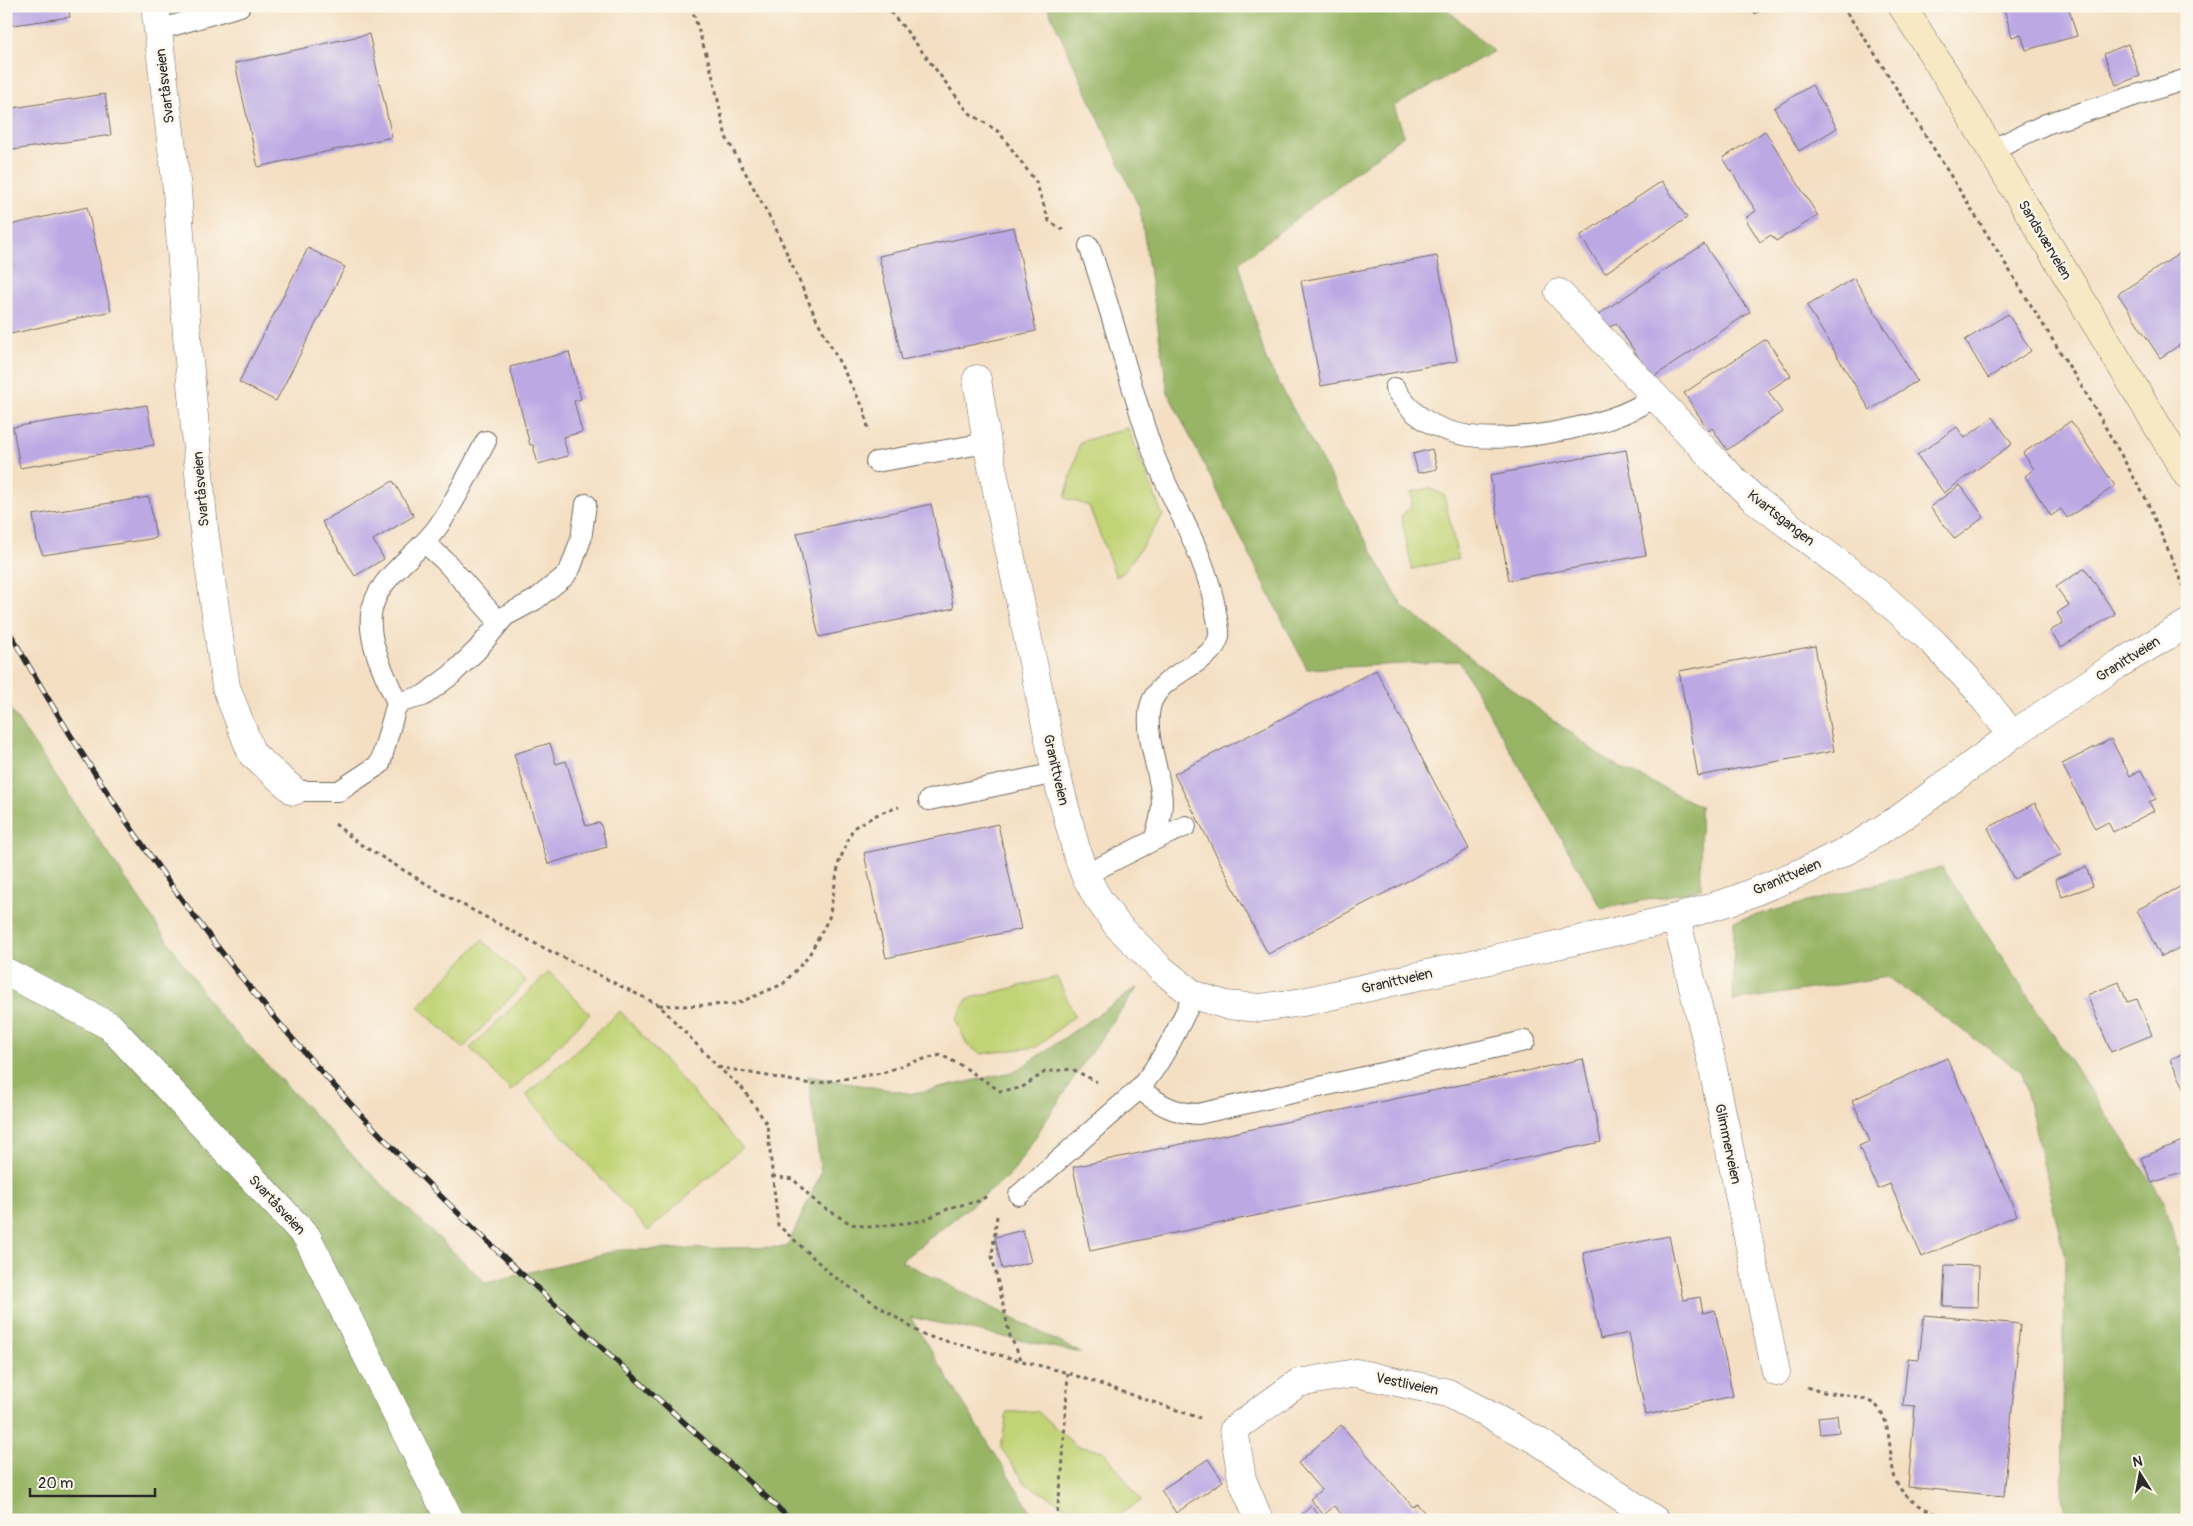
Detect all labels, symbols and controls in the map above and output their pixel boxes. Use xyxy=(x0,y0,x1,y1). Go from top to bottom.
street label: Svartåsveien xyxy=(152,48,178,124)
street label: Sandsværveien xyxy=(2015,197,2075,283)
street label: Svartåsveien xyxy=(189,451,213,527)
street label: Kvartsgangen xyxy=(1744,486,1818,550)
street label: Granittveien xyxy=(2093,633,2163,685)
street label: Granittveien xyxy=(1040,733,1072,807)
street label: Granittveien xyxy=(1750,855,1824,899)
street label: Granittveien xyxy=(1360,965,1434,997)
street label: Glimmerveien xyxy=(1711,1102,1745,1186)
street label: Svartåsveien xyxy=(245,1172,309,1238)
street label: Vestliveien xyxy=(1374,1369,1440,1399)
north arrow xyxy=(2116,1448,2166,1498)
text: N xyxy=(2131,1452,2144,1471)
scale bar xyxy=(30,1466,155,1498)
text: 20 m xyxy=(38,1474,73,1493)

